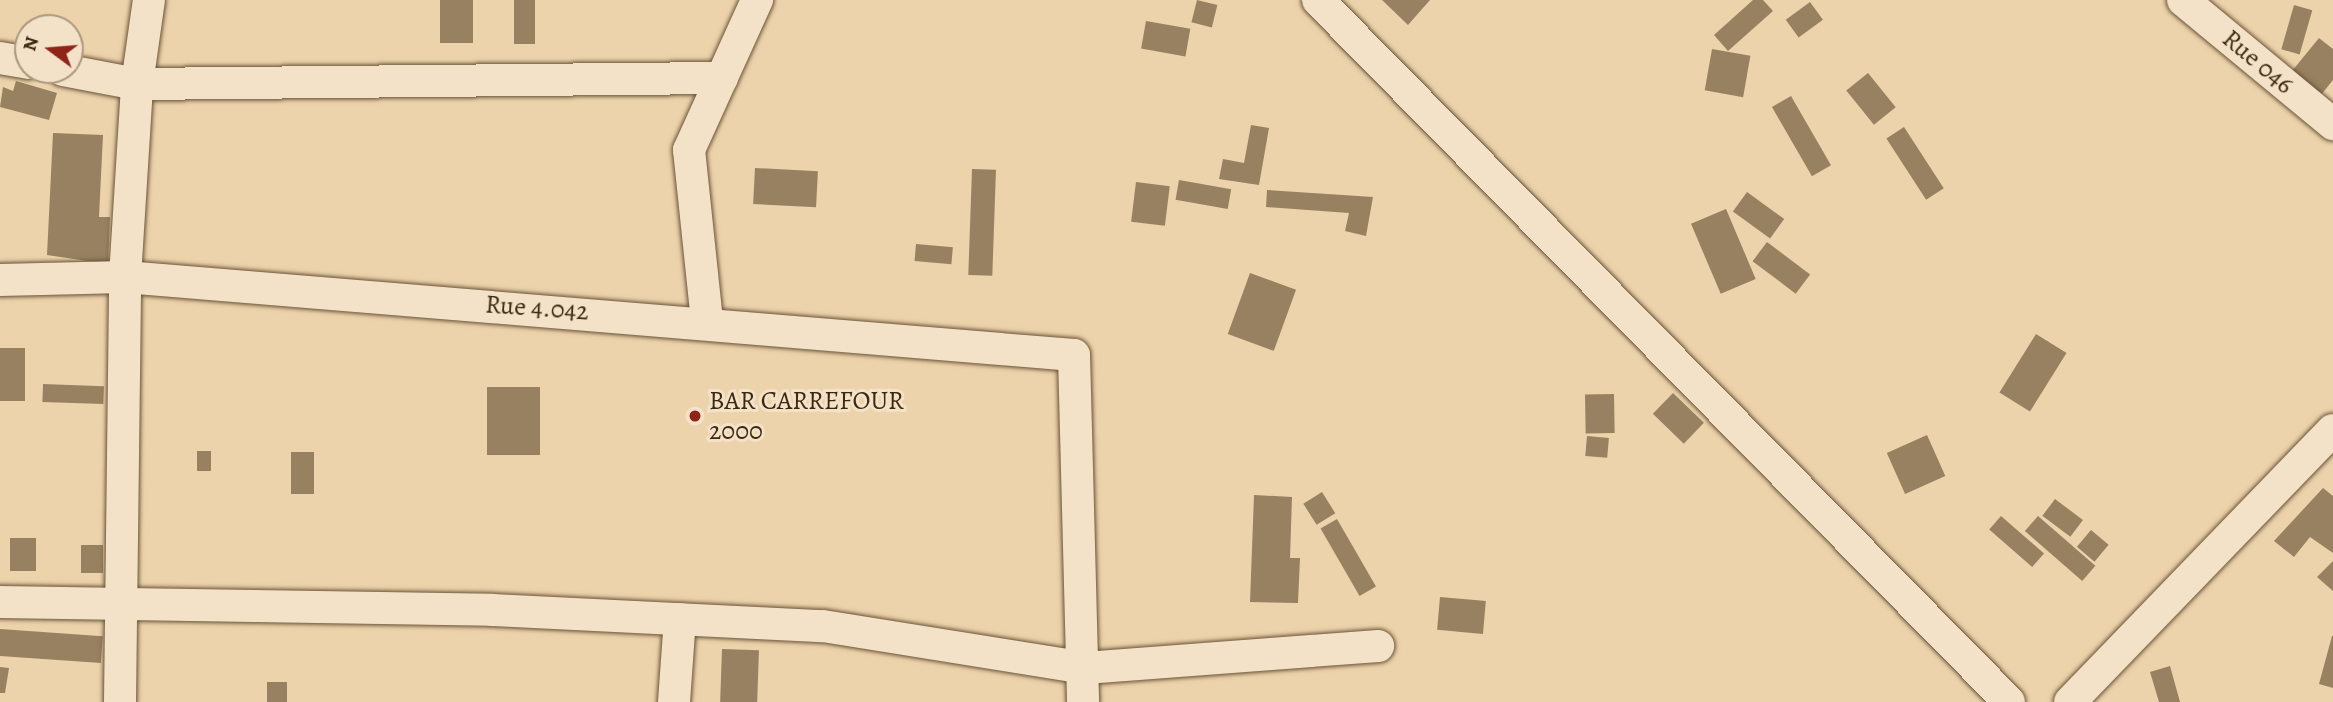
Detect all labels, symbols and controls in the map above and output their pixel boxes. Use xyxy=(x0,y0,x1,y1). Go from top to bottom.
north arrow xyxy=(14,14,84,84)
street label: Rue 046 xyxy=(2216,23,2300,101)
text: N xyxy=(16,34,45,54)
street label: Rue 4.042 xyxy=(484,289,590,327)
place label: BAR CARREFOUR 2000 xyxy=(709,385,904,446)
marker: BAR CARREFOUR 2000 xyxy=(687,408,703,424)

